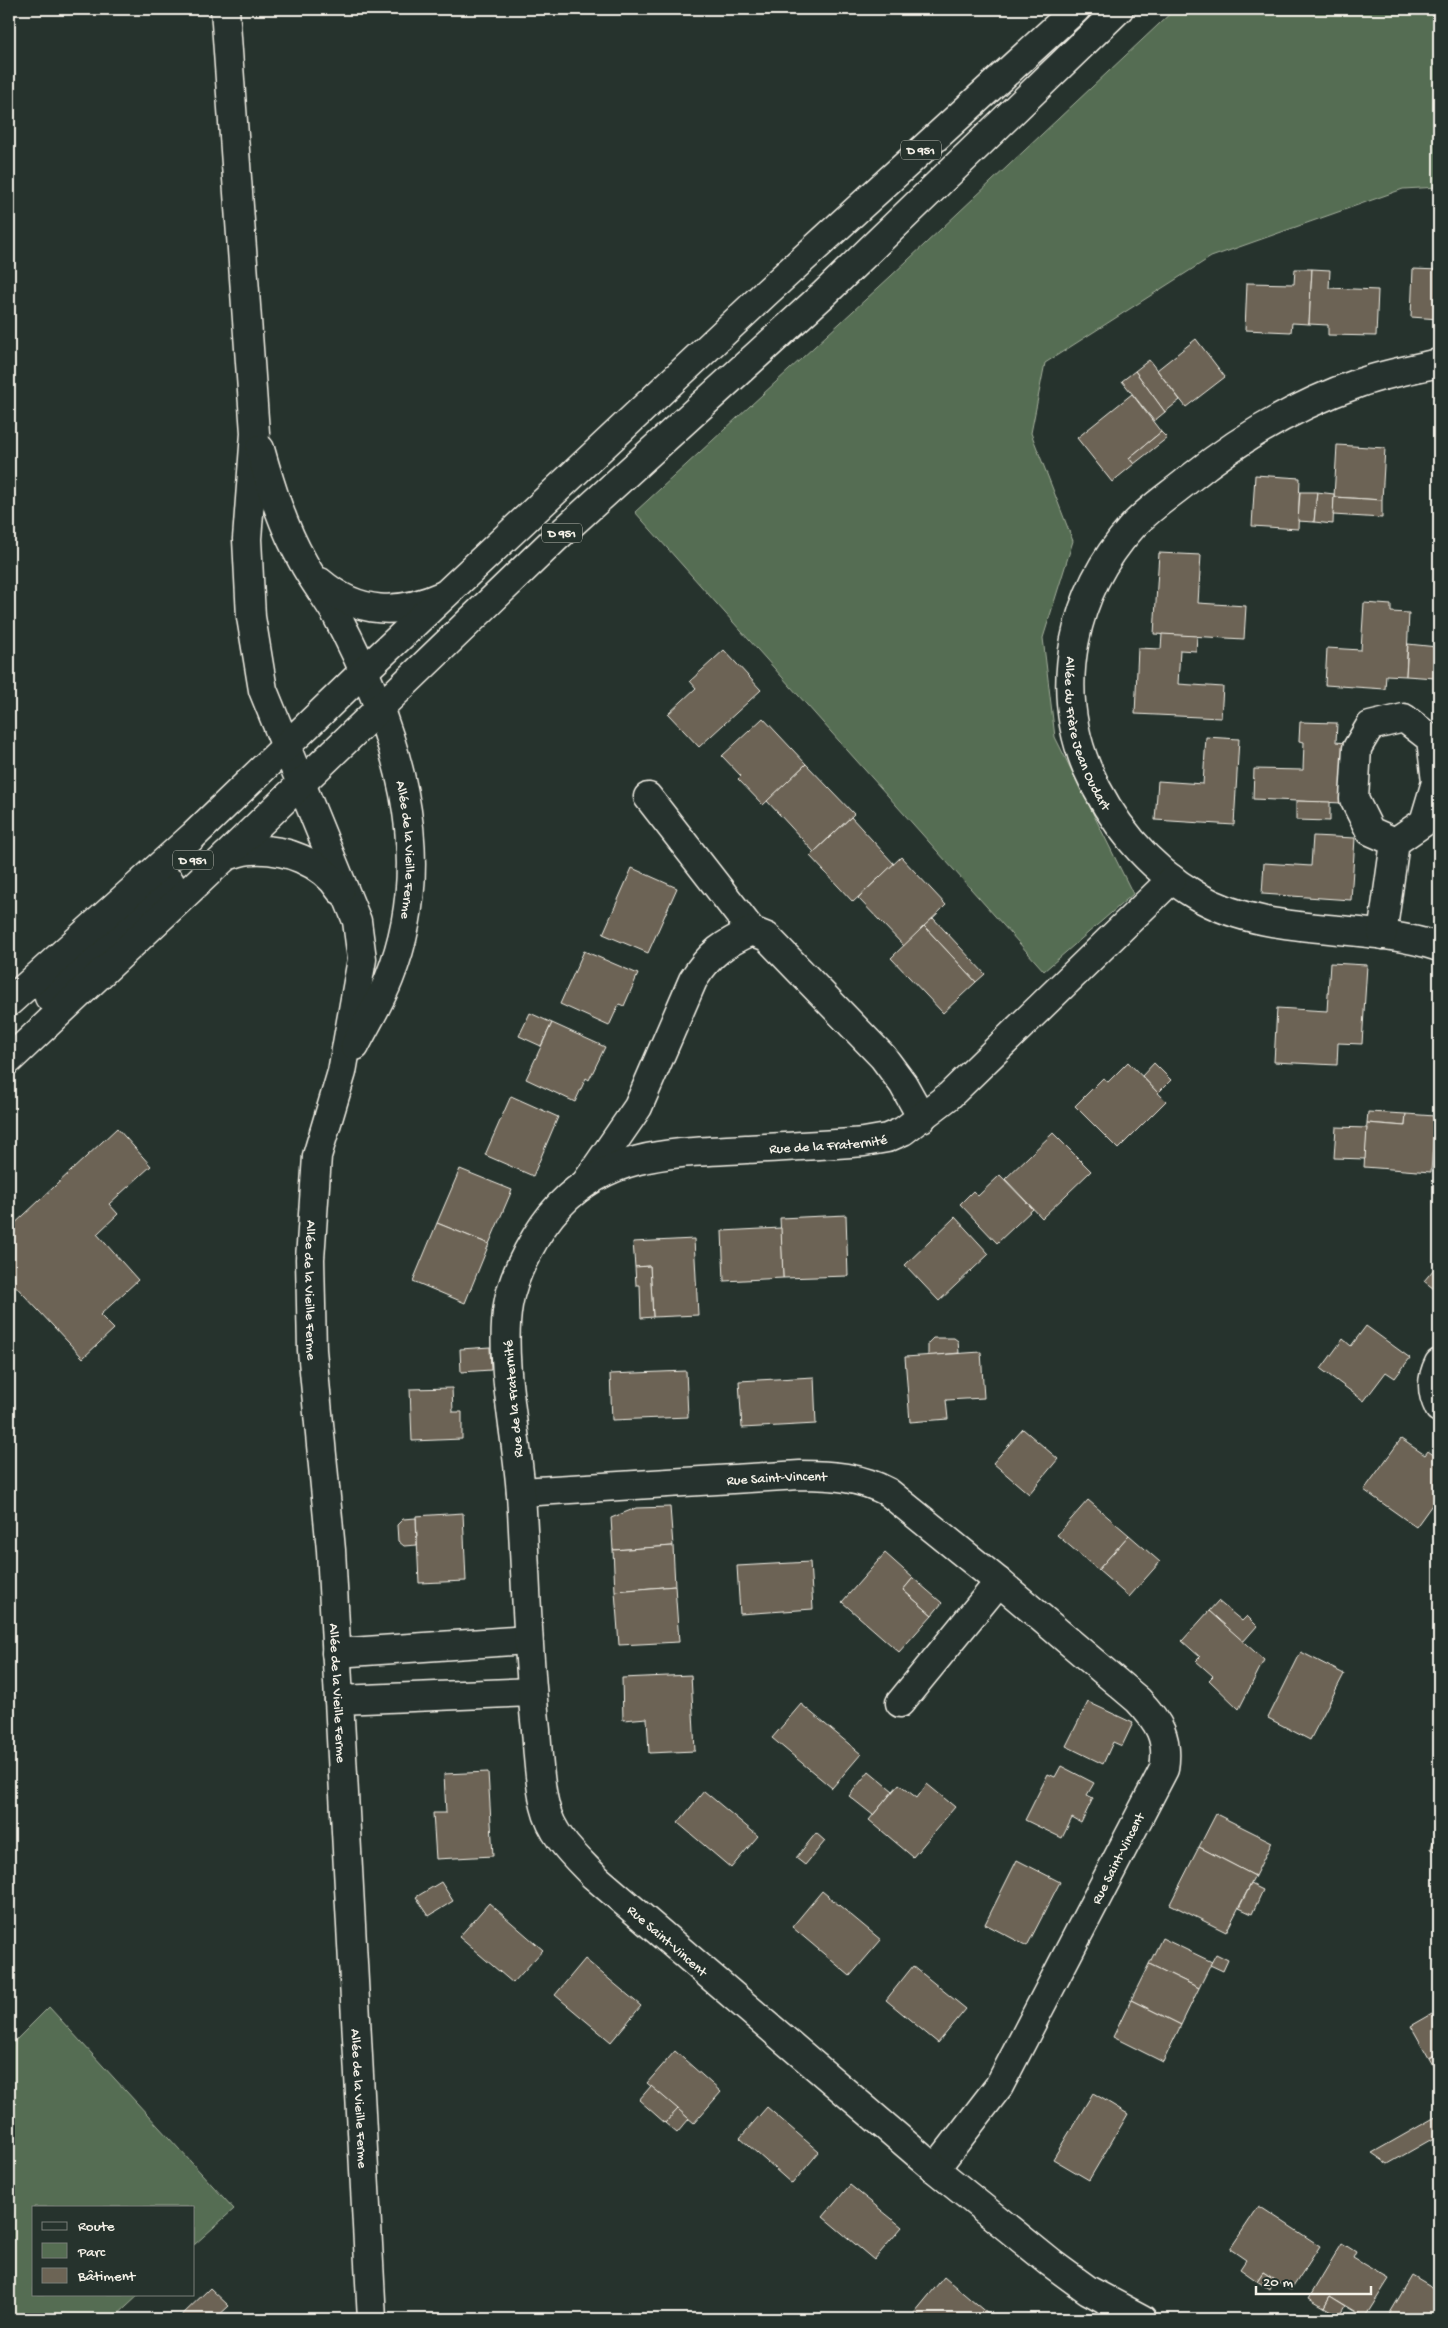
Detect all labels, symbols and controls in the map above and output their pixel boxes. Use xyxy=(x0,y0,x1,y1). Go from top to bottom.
road number: D 951 xyxy=(901,140,941,160)
road number: D 951 xyxy=(542,524,582,542)
street label: Allée du Frère Jean Oudart xyxy=(1059,656,1114,815)
street label: Allée de la Vieille Ferme xyxy=(391,779,417,921)
road number: D 951 xyxy=(173,850,213,870)
street label: Rue de la Fraternité xyxy=(769,1132,889,1159)
street label: Allée de la Vieille Ferme xyxy=(299,1220,319,1362)
street label: Rue de la Fraternité xyxy=(501,1339,528,1458)
street label: Rue Saint-Vincent xyxy=(726,1469,828,1490)
street label: Allée de la Vieille Ferme xyxy=(324,1623,348,1764)
street label: Rue Saint-Vincent xyxy=(1089,1809,1150,1908)
street label: Rue Saint-Vincent xyxy=(623,1903,711,1982)
street label: Allée de la Vieille Ferme xyxy=(346,2028,370,2170)
legend xyxy=(32,2206,195,2296)
text: Route xyxy=(78,2218,115,2236)
text: Parc xyxy=(77,2244,106,2262)
scale bar xyxy=(1256,2263,1370,2295)
text: Bâtiment xyxy=(77,2268,137,2286)
text: 20 m xyxy=(1263,2274,1293,2292)

